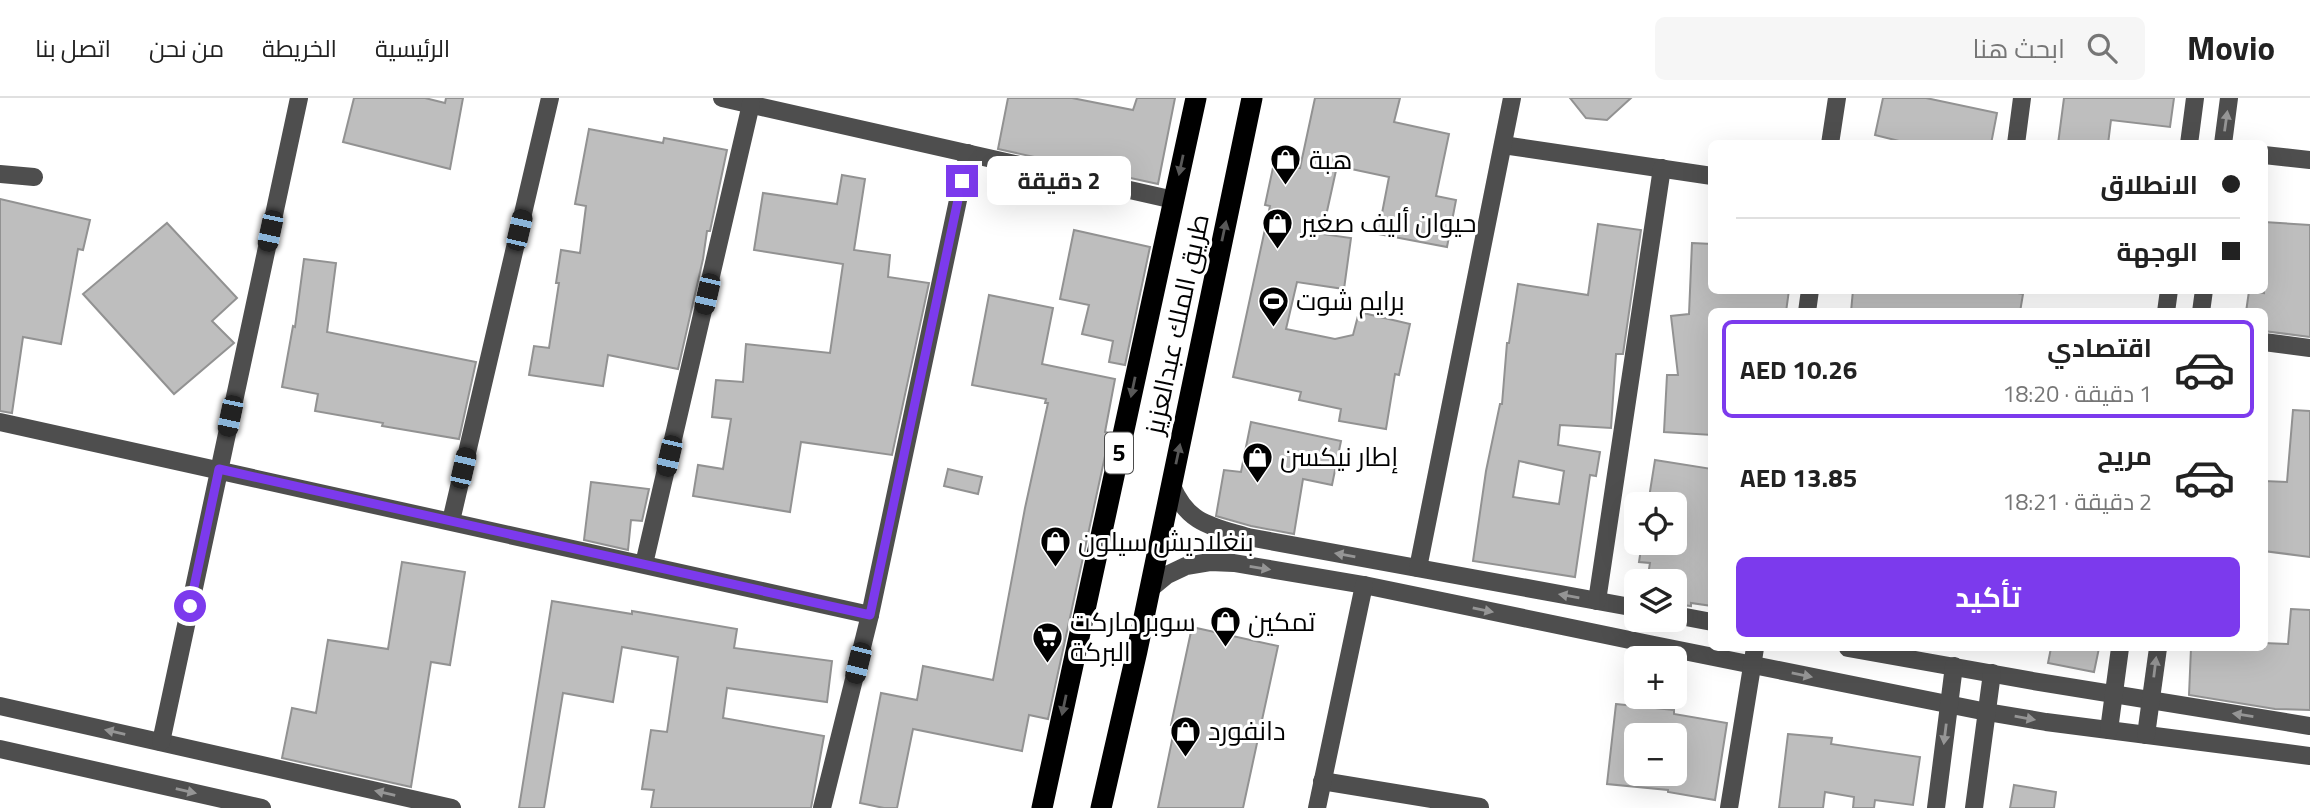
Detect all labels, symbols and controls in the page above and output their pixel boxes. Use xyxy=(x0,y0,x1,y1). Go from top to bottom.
search box xyxy=(1655,17,2145,80)
text: Movio xyxy=(2187,23,2275,73)
text: ابحث هنا xyxy=(1972,29,2065,68)
icon: search xyxy=(2083,29,2121,67)
text: اتصل بنا xyxy=(35,30,111,66)
text: من نحن xyxy=(149,30,224,66)
text: الخريطة xyxy=(262,30,337,66)
text: الرئيسية xyxy=(375,30,450,66)
one-way arrow xyxy=(2221,110,2232,132)
place label: هبة xyxy=(1309,140,1352,179)
shop icon: هبة xyxy=(1269,143,1303,187)
one-way arrow xyxy=(1176,154,1187,176)
callout: 2 دقيقة xyxy=(986,156,1130,206)
text: 2 دقيقة xyxy=(1018,163,1100,198)
route end xyxy=(946,165,978,197)
text: الانطلاق xyxy=(2100,165,2198,204)
place label: حيوان أليف صغير xyxy=(1299,203,1476,242)
shop icon: حيوان أليف صغير xyxy=(1261,206,1295,250)
car xyxy=(505,207,534,253)
car xyxy=(256,208,285,254)
street label: طريق الملك عبدالعزيز xyxy=(1134,210,1219,439)
one-way arrow xyxy=(1219,220,1230,242)
text: الوجهة xyxy=(2117,232,2198,271)
car xyxy=(693,271,722,317)
place label: برايم شوت xyxy=(1296,281,1405,320)
sports icon: برايم شوت xyxy=(1256,284,1290,328)
text: اقتصادي xyxy=(2047,328,2152,367)
icon: car xyxy=(2173,338,2236,401)
text: AED 10.26 xyxy=(1740,350,1857,389)
one-way arrow xyxy=(1127,376,1138,398)
text: 1 دقيقة · 18:20 xyxy=(2003,376,2152,411)
car xyxy=(216,393,245,439)
road number: 5 xyxy=(1105,432,1133,474)
car xyxy=(655,433,684,479)
text: مريح xyxy=(2097,436,2152,475)
place label: إطار نيكسن xyxy=(1280,437,1398,476)
shop icon: إطار نيكسن xyxy=(1240,440,1274,484)
one-way arrow xyxy=(1173,443,1184,465)
car xyxy=(449,445,478,491)
icon: car xyxy=(2173,446,2236,509)
text: AED 13.85 xyxy=(1740,458,1857,497)
text: 2 دقيقة · 18:21 xyxy=(2003,484,2152,519)
map controls xyxy=(1624,492,1687,786)
button: locate xyxy=(1624,492,1687,555)
place label: بنغلاديش سيلون xyxy=(1078,522,1254,561)
shop icon: بنغلاديش سيلون xyxy=(1038,525,1072,569)
one-way arrow xyxy=(1334,549,1356,560)
button: تأكيد xyxy=(1736,557,2240,637)
one-way arrow xyxy=(1249,562,1271,573)
button: layers xyxy=(1624,569,1687,632)
route start xyxy=(174,590,206,622)
one-way arrow xyxy=(1558,590,1580,601)
place label: سوبر ماركت البركة xyxy=(1070,602,1196,671)
place label: تمكين xyxy=(1248,602,1315,641)
one-way arrow xyxy=(1472,604,1494,615)
shop icon: تمكين xyxy=(1208,605,1242,649)
supermarket icon: سوبر ماركت البركة xyxy=(1030,620,1064,664)
car xyxy=(843,640,874,686)
button: + xyxy=(1624,646,1687,709)
one-way arrow xyxy=(2150,656,2161,678)
one-way arrow xyxy=(1791,669,1813,680)
one-way arrow xyxy=(1059,694,1070,716)
one-way arrow xyxy=(2232,709,2254,720)
place label: دانفورد xyxy=(1208,711,1286,750)
one-way arrow xyxy=(2014,713,2036,724)
shop icon: دانفورد xyxy=(1168,714,1202,758)
button: − xyxy=(1624,723,1687,786)
one-way arrow xyxy=(1940,723,1951,745)
one-way arrow xyxy=(104,726,126,737)
one-way arrow xyxy=(175,785,197,796)
one-way arrow xyxy=(374,787,396,798)

